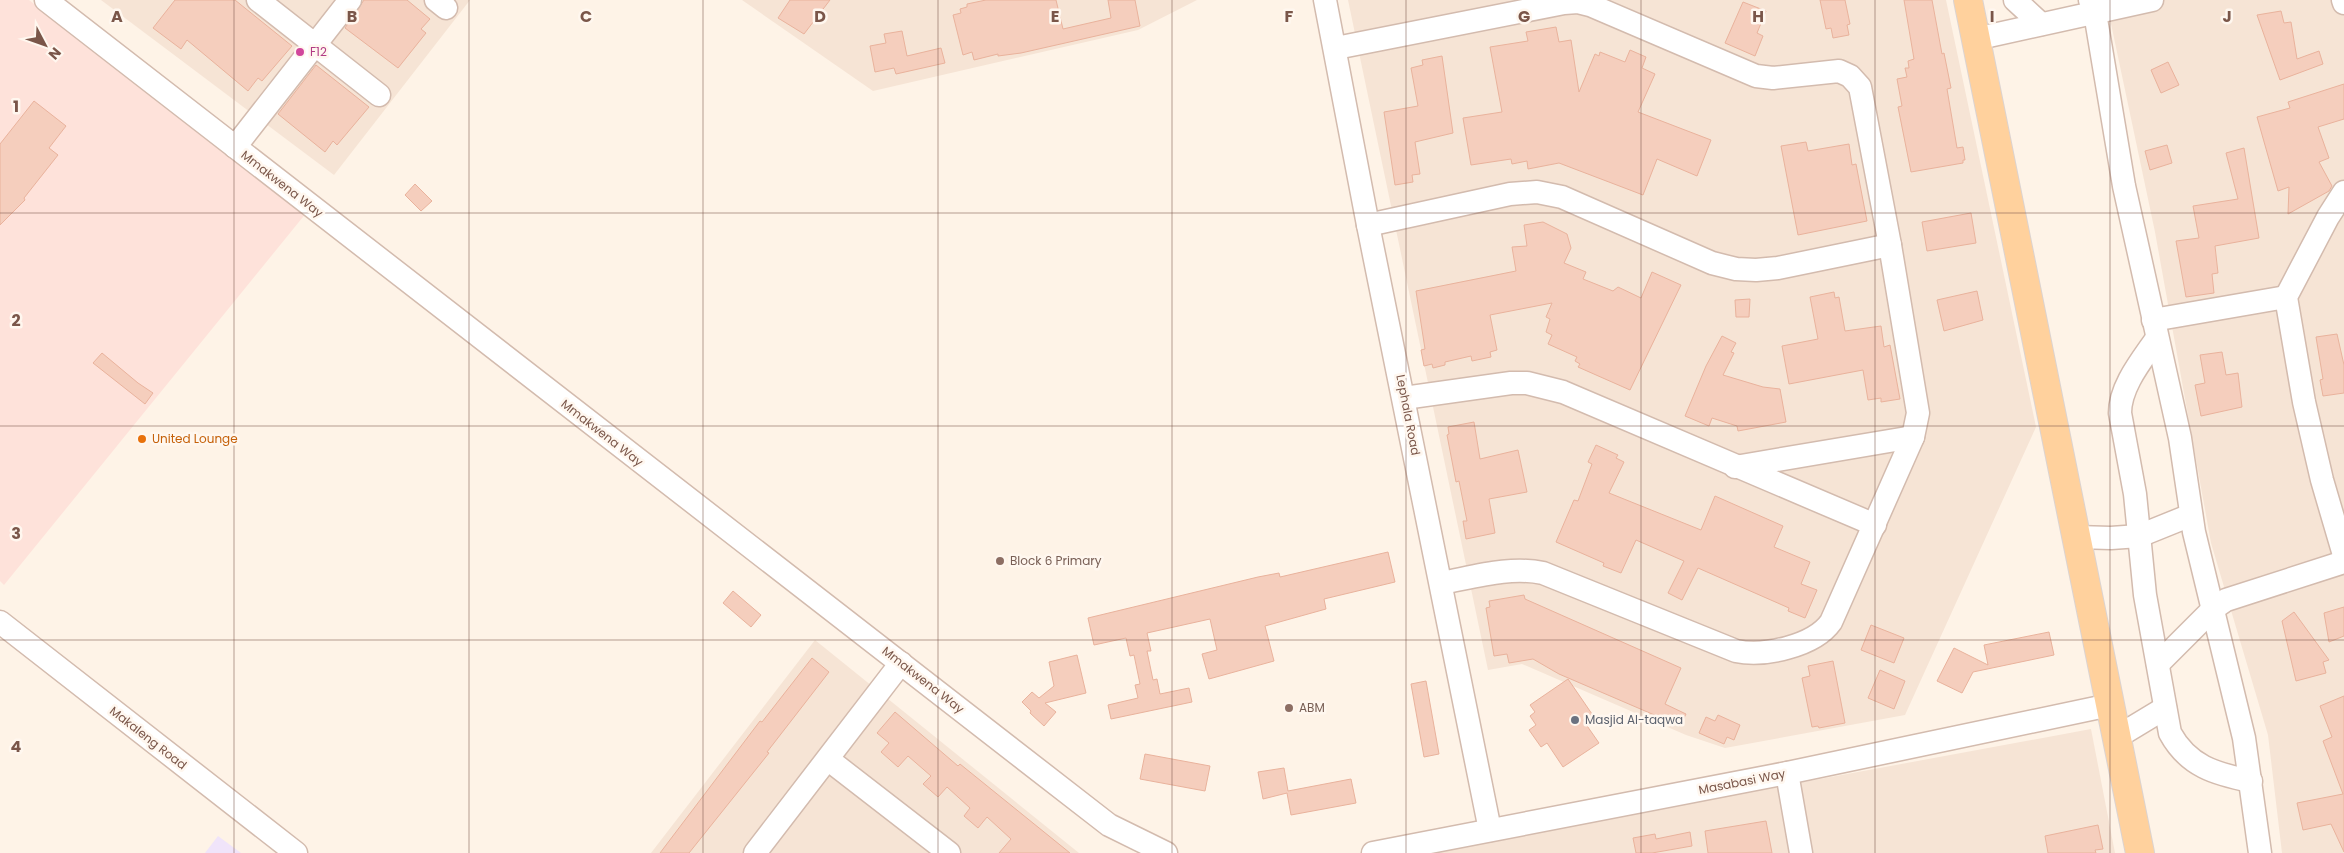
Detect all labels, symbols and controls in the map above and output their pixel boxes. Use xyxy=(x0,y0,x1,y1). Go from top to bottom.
text: A xyxy=(111,5,123,28)
text: B xyxy=(347,5,357,28)
text: C xyxy=(580,5,592,28)
text: D xyxy=(814,5,826,28)
text: E xyxy=(1051,5,1059,28)
text: F xyxy=(1285,5,1294,28)
text: G xyxy=(1518,5,1530,28)
text: H xyxy=(1752,5,1764,28)
text: I xyxy=(1990,5,1994,28)
text: J xyxy=(2222,5,2232,28)
north arrow xyxy=(20,20,70,70)
text: N xyxy=(44,43,66,64)
place label: F12 xyxy=(310,43,327,60)
marker: F12 xyxy=(294,46,306,58)
text: 1 xyxy=(13,95,19,118)
street label: Mmakwena Way xyxy=(238,146,327,221)
text: 2 xyxy=(11,309,21,332)
street label: Lephala Road xyxy=(1392,373,1425,457)
street label: Mmakwena Way xyxy=(558,395,647,470)
place label: United Lounge xyxy=(152,430,238,447)
marker: United Lounge xyxy=(136,433,148,445)
text: 3 xyxy=(11,522,21,545)
place label: Block 6 Primary xyxy=(1010,552,1102,569)
marker: Block 6 Primary xyxy=(994,555,1006,567)
street label: Mmakwena Way xyxy=(879,642,968,717)
place label: ABM xyxy=(1299,699,1325,716)
street label: Makaleng Road xyxy=(106,702,190,773)
marker: ABM xyxy=(1283,702,1295,714)
place label: Masjid Al-taqwa xyxy=(1585,711,1683,728)
marker: Masjid Al-taqwa xyxy=(1569,714,1581,726)
text: 4 xyxy=(11,735,22,758)
street label: Masabasi Way xyxy=(1697,765,1787,798)

